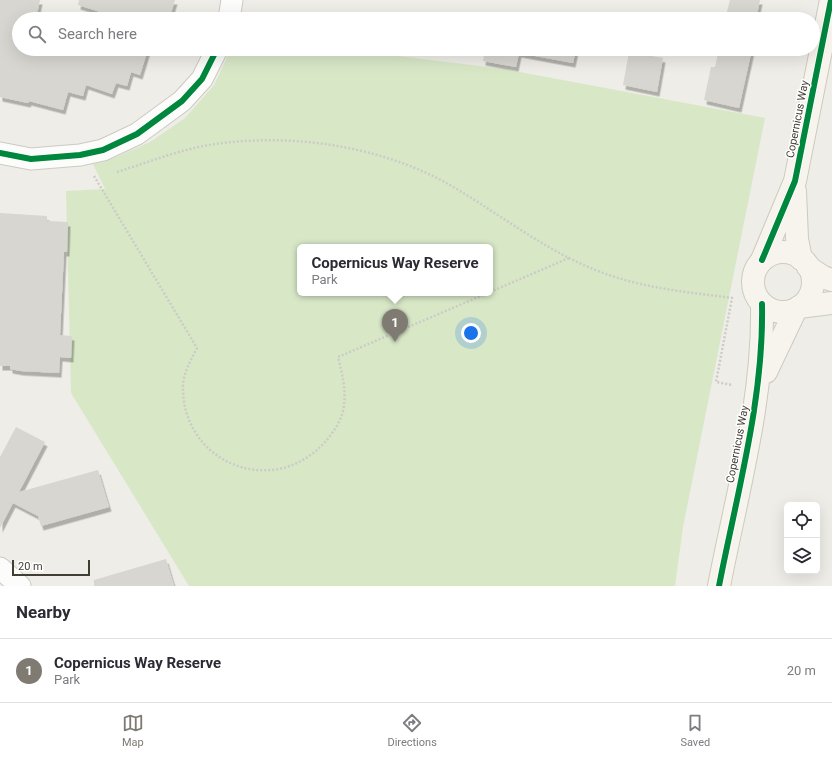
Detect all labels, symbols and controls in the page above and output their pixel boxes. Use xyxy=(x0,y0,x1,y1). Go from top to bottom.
search box xyxy=(12,12,820,56)
icon: search xyxy=(26,23,48,45)
text: Search here xyxy=(58,25,137,43)
street label: Copernicus Way xyxy=(784,78,812,159)
popup xyxy=(297,244,493,296)
text: Copernicus Way Reserve xyxy=(311,254,479,272)
text: Park xyxy=(311,272,338,287)
pin: 1 xyxy=(382,309,408,342)
your location xyxy=(461,323,481,343)
street label: Copernicus Way xyxy=(724,403,752,484)
map controls xyxy=(784,502,820,574)
button: locate xyxy=(784,502,820,538)
button: layers xyxy=(784,538,820,574)
scale bar xyxy=(12,558,90,577)
text: 20 m xyxy=(18,560,43,573)
text: Nearby xyxy=(16,602,71,622)
text: Copernicus Way Reserve xyxy=(54,654,221,672)
text: 1 xyxy=(25,663,33,678)
text: 20 m xyxy=(787,663,816,678)
text: Park xyxy=(54,672,80,687)
tab: Map xyxy=(122,712,144,749)
tab: Directions xyxy=(387,712,437,749)
tab: Saved xyxy=(680,712,710,749)

